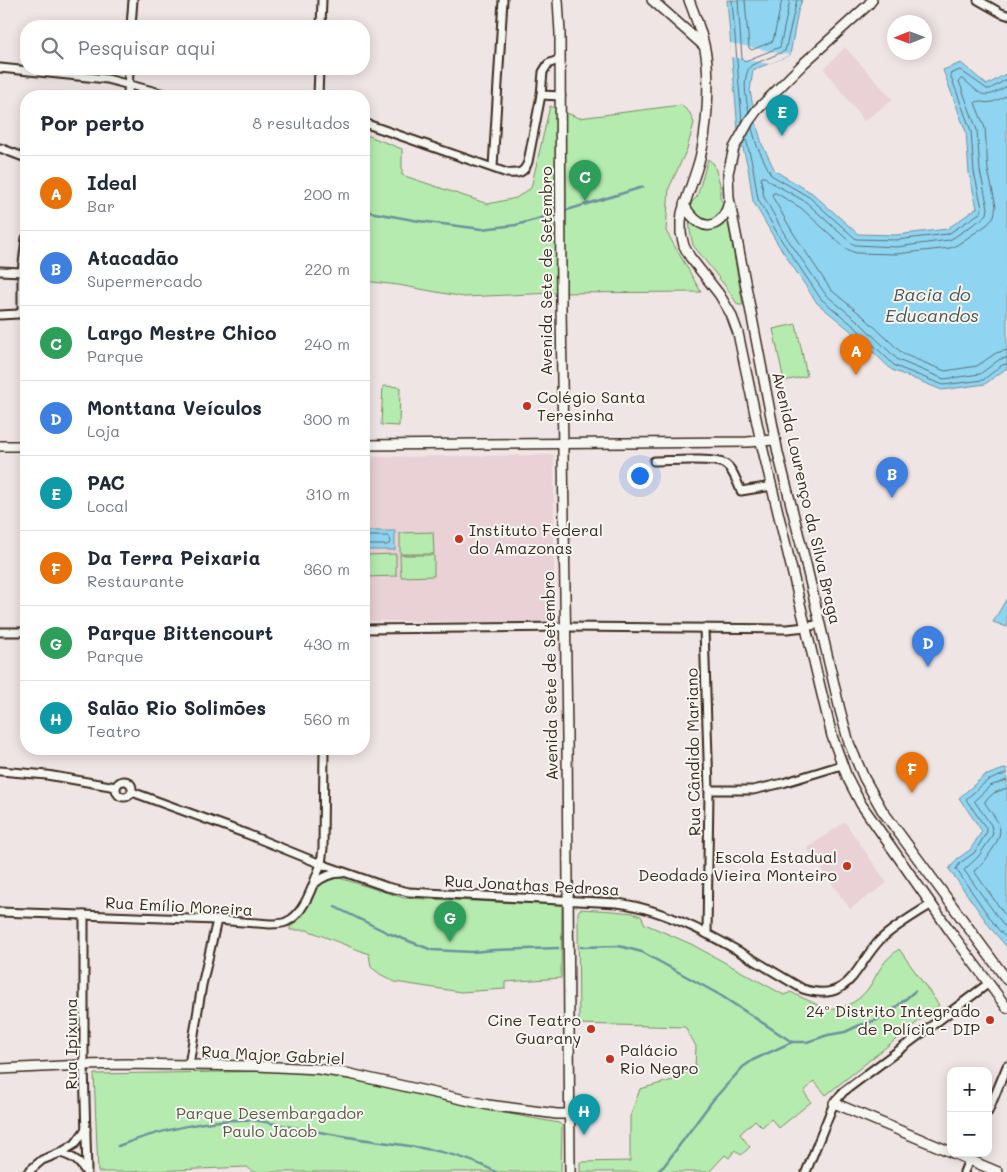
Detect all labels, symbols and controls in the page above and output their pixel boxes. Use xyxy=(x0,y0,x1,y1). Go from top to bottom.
north arrow xyxy=(887,15,932,60)
search box xyxy=(20,20,370,75)
icon: search xyxy=(38,34,66,62)
text: Pesquisar aqui xyxy=(78,35,216,60)
pin: E xyxy=(766,95,798,136)
text: Por perto xyxy=(40,109,144,136)
text: 8 resultados xyxy=(252,112,350,133)
pin: C xyxy=(569,160,601,201)
street label: Avenida Sete de Setembro xyxy=(535,166,556,376)
text: Ideal xyxy=(87,170,137,195)
text: A xyxy=(50,183,62,204)
text: 200 m xyxy=(303,183,350,204)
text: Bar xyxy=(87,195,115,216)
text: Atacadão xyxy=(87,245,179,270)
text: B xyxy=(51,258,61,279)
text: 220 m xyxy=(304,258,350,279)
text: Supermercado xyxy=(87,270,202,291)
water label: Bacia do Educandos xyxy=(885,282,979,327)
text: Largo Mestre Chico xyxy=(87,320,277,345)
text: C xyxy=(50,333,62,354)
text: 240 m xyxy=(304,333,350,354)
pin: A xyxy=(840,334,872,375)
text: Parque xyxy=(87,345,144,366)
street label: Avenida Lourenço da Silva Braga xyxy=(768,370,847,626)
place label: Colégio Santa Teresinha xyxy=(537,386,646,425)
text: Monttana Veículos xyxy=(87,395,262,420)
marker: Colégio Santa Teresinha xyxy=(521,400,533,412)
text: D xyxy=(50,408,62,429)
text: 300 m xyxy=(303,408,350,429)
text: Loja xyxy=(87,420,120,441)
pin: B xyxy=(876,457,908,498)
your location xyxy=(627,463,653,489)
text: PAC xyxy=(87,470,125,495)
text: E xyxy=(51,483,61,504)
text: 310 m xyxy=(306,483,350,504)
text: Local xyxy=(87,495,128,516)
place label: Instituto Federal do Amazonas xyxy=(469,519,603,558)
marker: Instituto Federal do Amazonas xyxy=(453,533,465,545)
text: Da Terra Peixaria xyxy=(87,545,260,570)
text: F xyxy=(51,558,61,579)
text: 360 m xyxy=(303,558,350,579)
text: Restaurante xyxy=(87,570,185,591)
street label: Avenida Sete de Setembro xyxy=(537,571,562,781)
text: Parque Bittencourt xyxy=(87,620,273,645)
pin: D xyxy=(912,626,944,667)
text: G xyxy=(50,633,62,654)
text: 430 m xyxy=(303,633,350,654)
text: Parque xyxy=(87,645,144,666)
street label: Rua Cândido Mariano xyxy=(681,668,704,836)
text: Salão Rio Solimões xyxy=(87,695,266,720)
text: H xyxy=(50,708,62,729)
text: 560 m xyxy=(303,708,350,729)
text: Teatro xyxy=(87,720,140,741)
pin: F xyxy=(896,752,928,793)
place label: Escola Estadual Deodado Vieira Monteiro xyxy=(638,846,837,885)
marker: Escola Estadual Deodado Vieira Monteiro xyxy=(841,860,853,872)
street label: Rua Jonathas Pedrosa xyxy=(444,869,620,900)
street label: Rua Emílio Moreira xyxy=(105,891,253,920)
pin: G xyxy=(434,901,466,942)
street label: Rua Ipixuna xyxy=(60,998,81,1090)
place label: 24º Distrito Integrado de Polícia - DIP xyxy=(806,1000,980,1039)
place label: Cine Teatro Guarany xyxy=(487,1009,581,1048)
marker: 24º Distrito Integrado de Polícia - DIP xyxy=(984,1014,996,1026)
marker: Cine Teatro Guarany xyxy=(585,1023,597,1035)
place label: Palácio Rio Negro xyxy=(620,1039,698,1078)
street label: Rua Major Gabriel xyxy=(201,1040,345,1069)
marker: Palácio Rio Negro xyxy=(604,1053,616,1065)
map controls xyxy=(947,1067,992,1157)
button: + xyxy=(947,1067,992,1112)
pin: H xyxy=(568,1094,600,1135)
park label: Parque Desembargador Paulo Jacob xyxy=(176,1102,364,1141)
button: − xyxy=(947,1112,992,1157)

